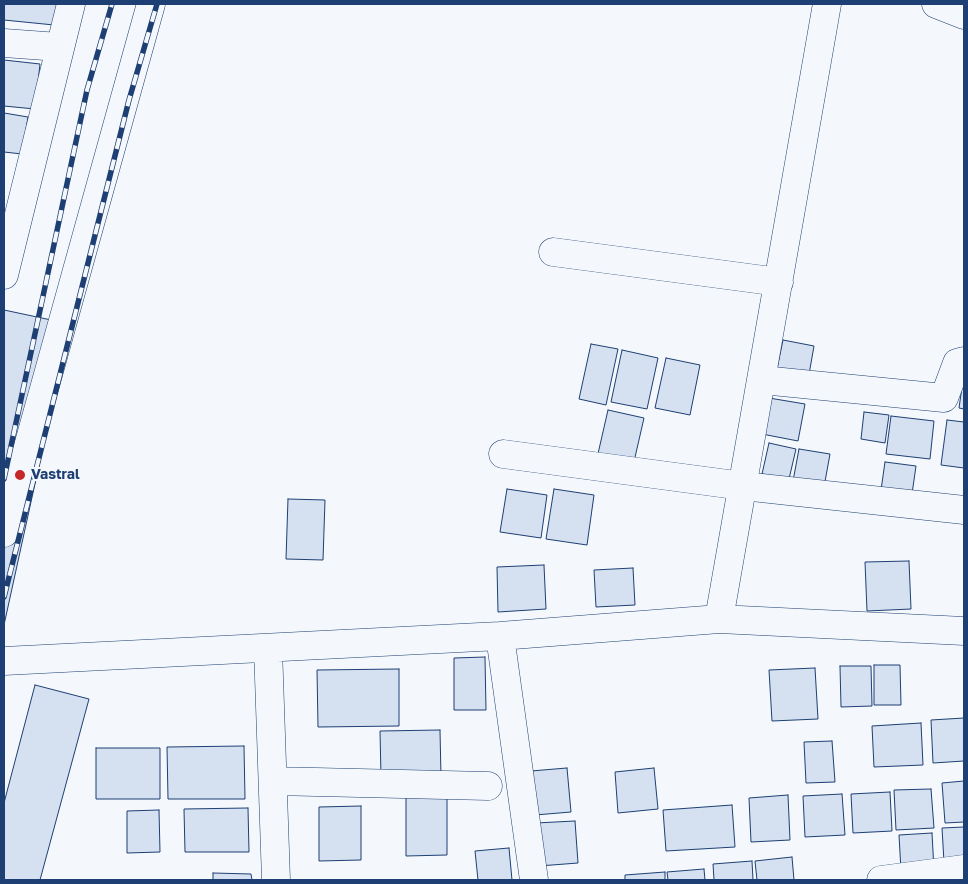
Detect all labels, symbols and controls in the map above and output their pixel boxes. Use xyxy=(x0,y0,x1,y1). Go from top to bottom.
place label: Vastral xyxy=(31,467,80,483)
marker: Vastral xyxy=(13,468,27,482)

